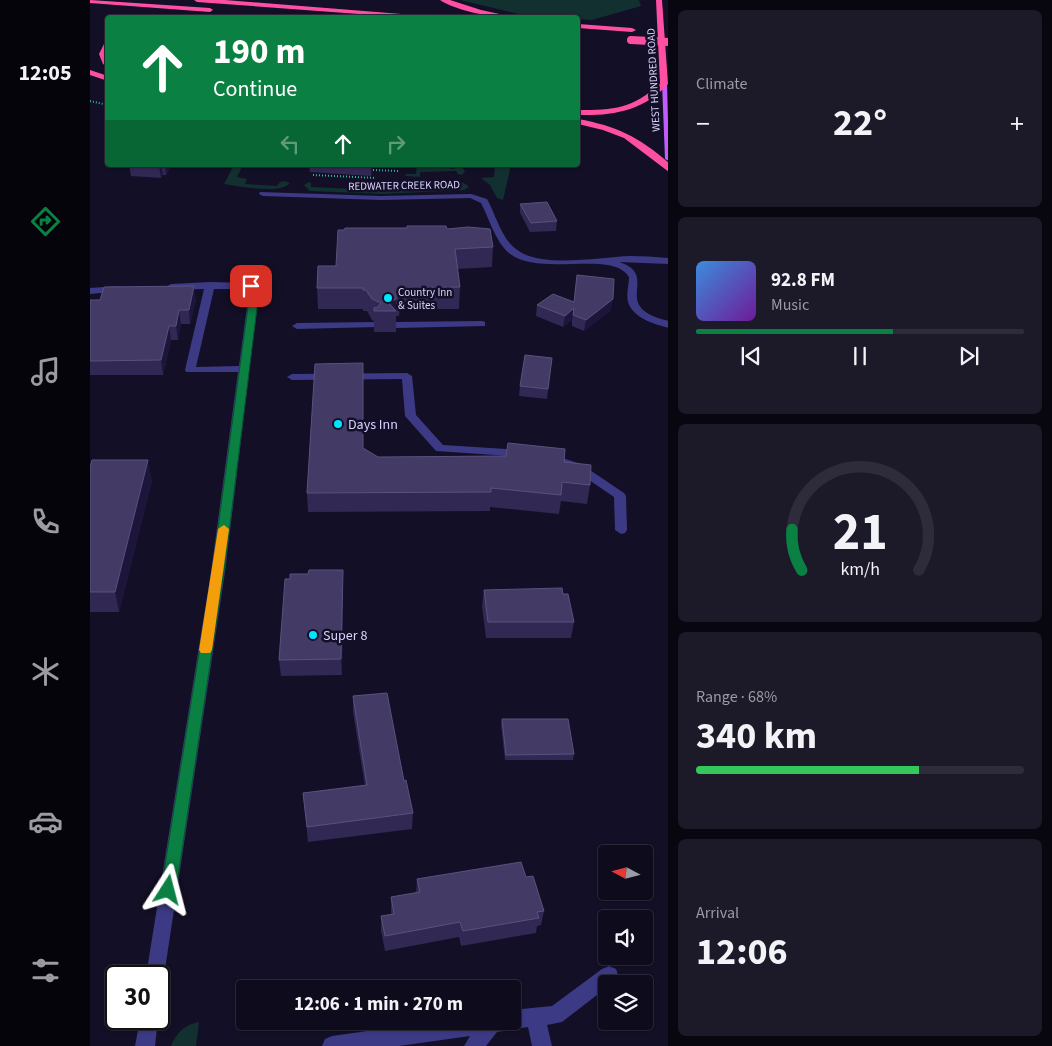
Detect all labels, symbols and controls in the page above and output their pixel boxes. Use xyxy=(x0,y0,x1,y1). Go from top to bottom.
text: 190 m xyxy=(213,27,305,77)
street label: WEST HUNDRED ROAD xyxy=(643,28,664,132)
icon: ahead xyxy=(130,35,195,100)
text: 12:05 xyxy=(18,57,72,89)
text: Continue xyxy=(213,73,297,105)
text: Climate xyxy=(696,73,747,95)
text: 22° xyxy=(833,96,887,150)
text: − xyxy=(696,104,710,144)
text: + xyxy=(1010,104,1024,144)
icon: left xyxy=(276,130,304,158)
icon: ahead xyxy=(329,130,357,158)
icon: right xyxy=(382,130,410,158)
street label: REDWATER CREEK ROAD xyxy=(348,177,460,194)
icon: directions xyxy=(28,204,63,239)
pin xyxy=(230,265,272,307)
text: 92.8 FM xyxy=(771,267,835,294)
icon: arrive xyxy=(237,272,265,300)
place label: Country Inn & Suites xyxy=(398,285,452,313)
marker: Country Inn & Suites xyxy=(382,292,394,304)
text: Music xyxy=(771,294,809,316)
icon: previous xyxy=(737,342,765,370)
icon: pause xyxy=(846,342,874,370)
icon: next xyxy=(955,342,983,370)
icon: music xyxy=(28,354,63,389)
place label: Days Inn xyxy=(348,415,398,435)
marker: Days Inn xyxy=(332,418,344,430)
text: 21 xyxy=(833,496,887,570)
icon: phone xyxy=(28,504,63,539)
text: km/h xyxy=(840,557,880,582)
place label: Super 8 xyxy=(323,626,367,646)
marker: Super 8 xyxy=(307,629,319,641)
icon: climate xyxy=(28,654,63,689)
text: Range · 68% xyxy=(696,686,777,708)
text: 340 km xyxy=(696,709,817,763)
icon: car xyxy=(28,804,63,839)
north arrow xyxy=(598,845,652,900)
map controls xyxy=(598,845,653,1030)
position arrow xyxy=(141,863,193,915)
text: Arrival xyxy=(696,902,739,924)
button: sound xyxy=(598,910,653,965)
text: 12:06 xyxy=(696,925,788,979)
icon: filters xyxy=(28,953,63,988)
speed limit sign: 30 xyxy=(105,965,170,1030)
button: layers xyxy=(598,975,653,1030)
text: 12:06 · 1 min · 270 m xyxy=(294,991,463,1018)

